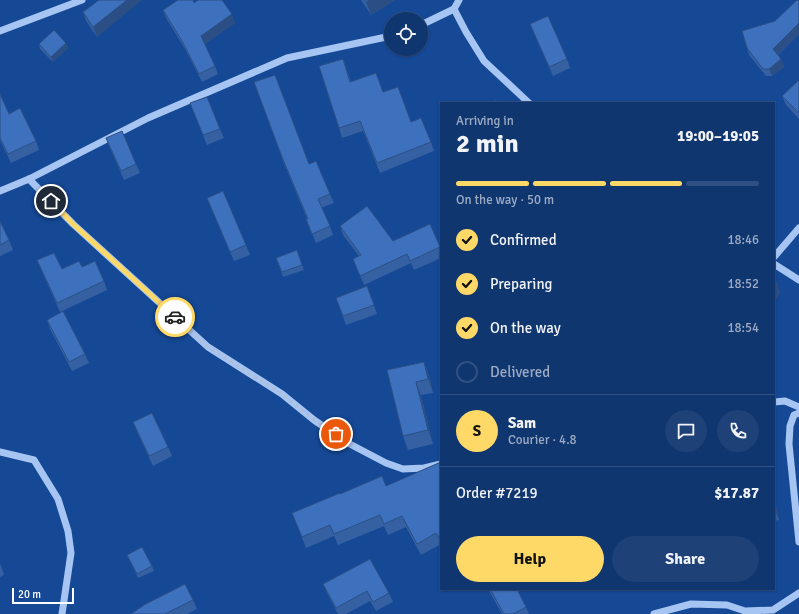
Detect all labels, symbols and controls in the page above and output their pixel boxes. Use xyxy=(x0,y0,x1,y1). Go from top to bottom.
map controls xyxy=(384,12,428,56)
button: locate xyxy=(384,12,428,56)
text: Arriving in xyxy=(456,113,514,129)
text: 19:00–19:05 xyxy=(677,127,759,145)
text: 2 min xyxy=(456,128,519,160)
pin xyxy=(34,184,68,218)
icon: home xyxy=(40,190,62,212)
text: On the way · 50 m xyxy=(456,192,554,208)
icon: check xyxy=(456,229,478,251)
text: Confirmed xyxy=(490,231,557,249)
text: 18:46 xyxy=(727,232,759,248)
icon: check xyxy=(456,273,478,295)
text: Preparing xyxy=(490,275,553,293)
text: 18:52 xyxy=(727,276,759,292)
courier xyxy=(155,297,195,337)
icon: car xyxy=(164,306,186,328)
icon: check xyxy=(456,317,478,339)
text: On the way xyxy=(490,319,561,337)
text: 18:54 xyxy=(727,320,759,336)
text: Delivered xyxy=(490,363,550,381)
button: chat xyxy=(665,410,707,452)
button: phone xyxy=(717,410,759,452)
text: Sam xyxy=(508,414,536,432)
pin xyxy=(319,417,353,451)
text: S xyxy=(473,422,481,440)
icon: bag xyxy=(325,423,347,445)
text: Courier · 4.8 xyxy=(508,432,577,448)
text: Order #7219 xyxy=(456,484,538,502)
text: $17.87 xyxy=(714,484,759,502)
button: Help xyxy=(456,536,604,582)
button: Share xyxy=(612,536,759,582)
scale bar xyxy=(12,586,74,605)
text: 20 m xyxy=(18,588,41,601)

